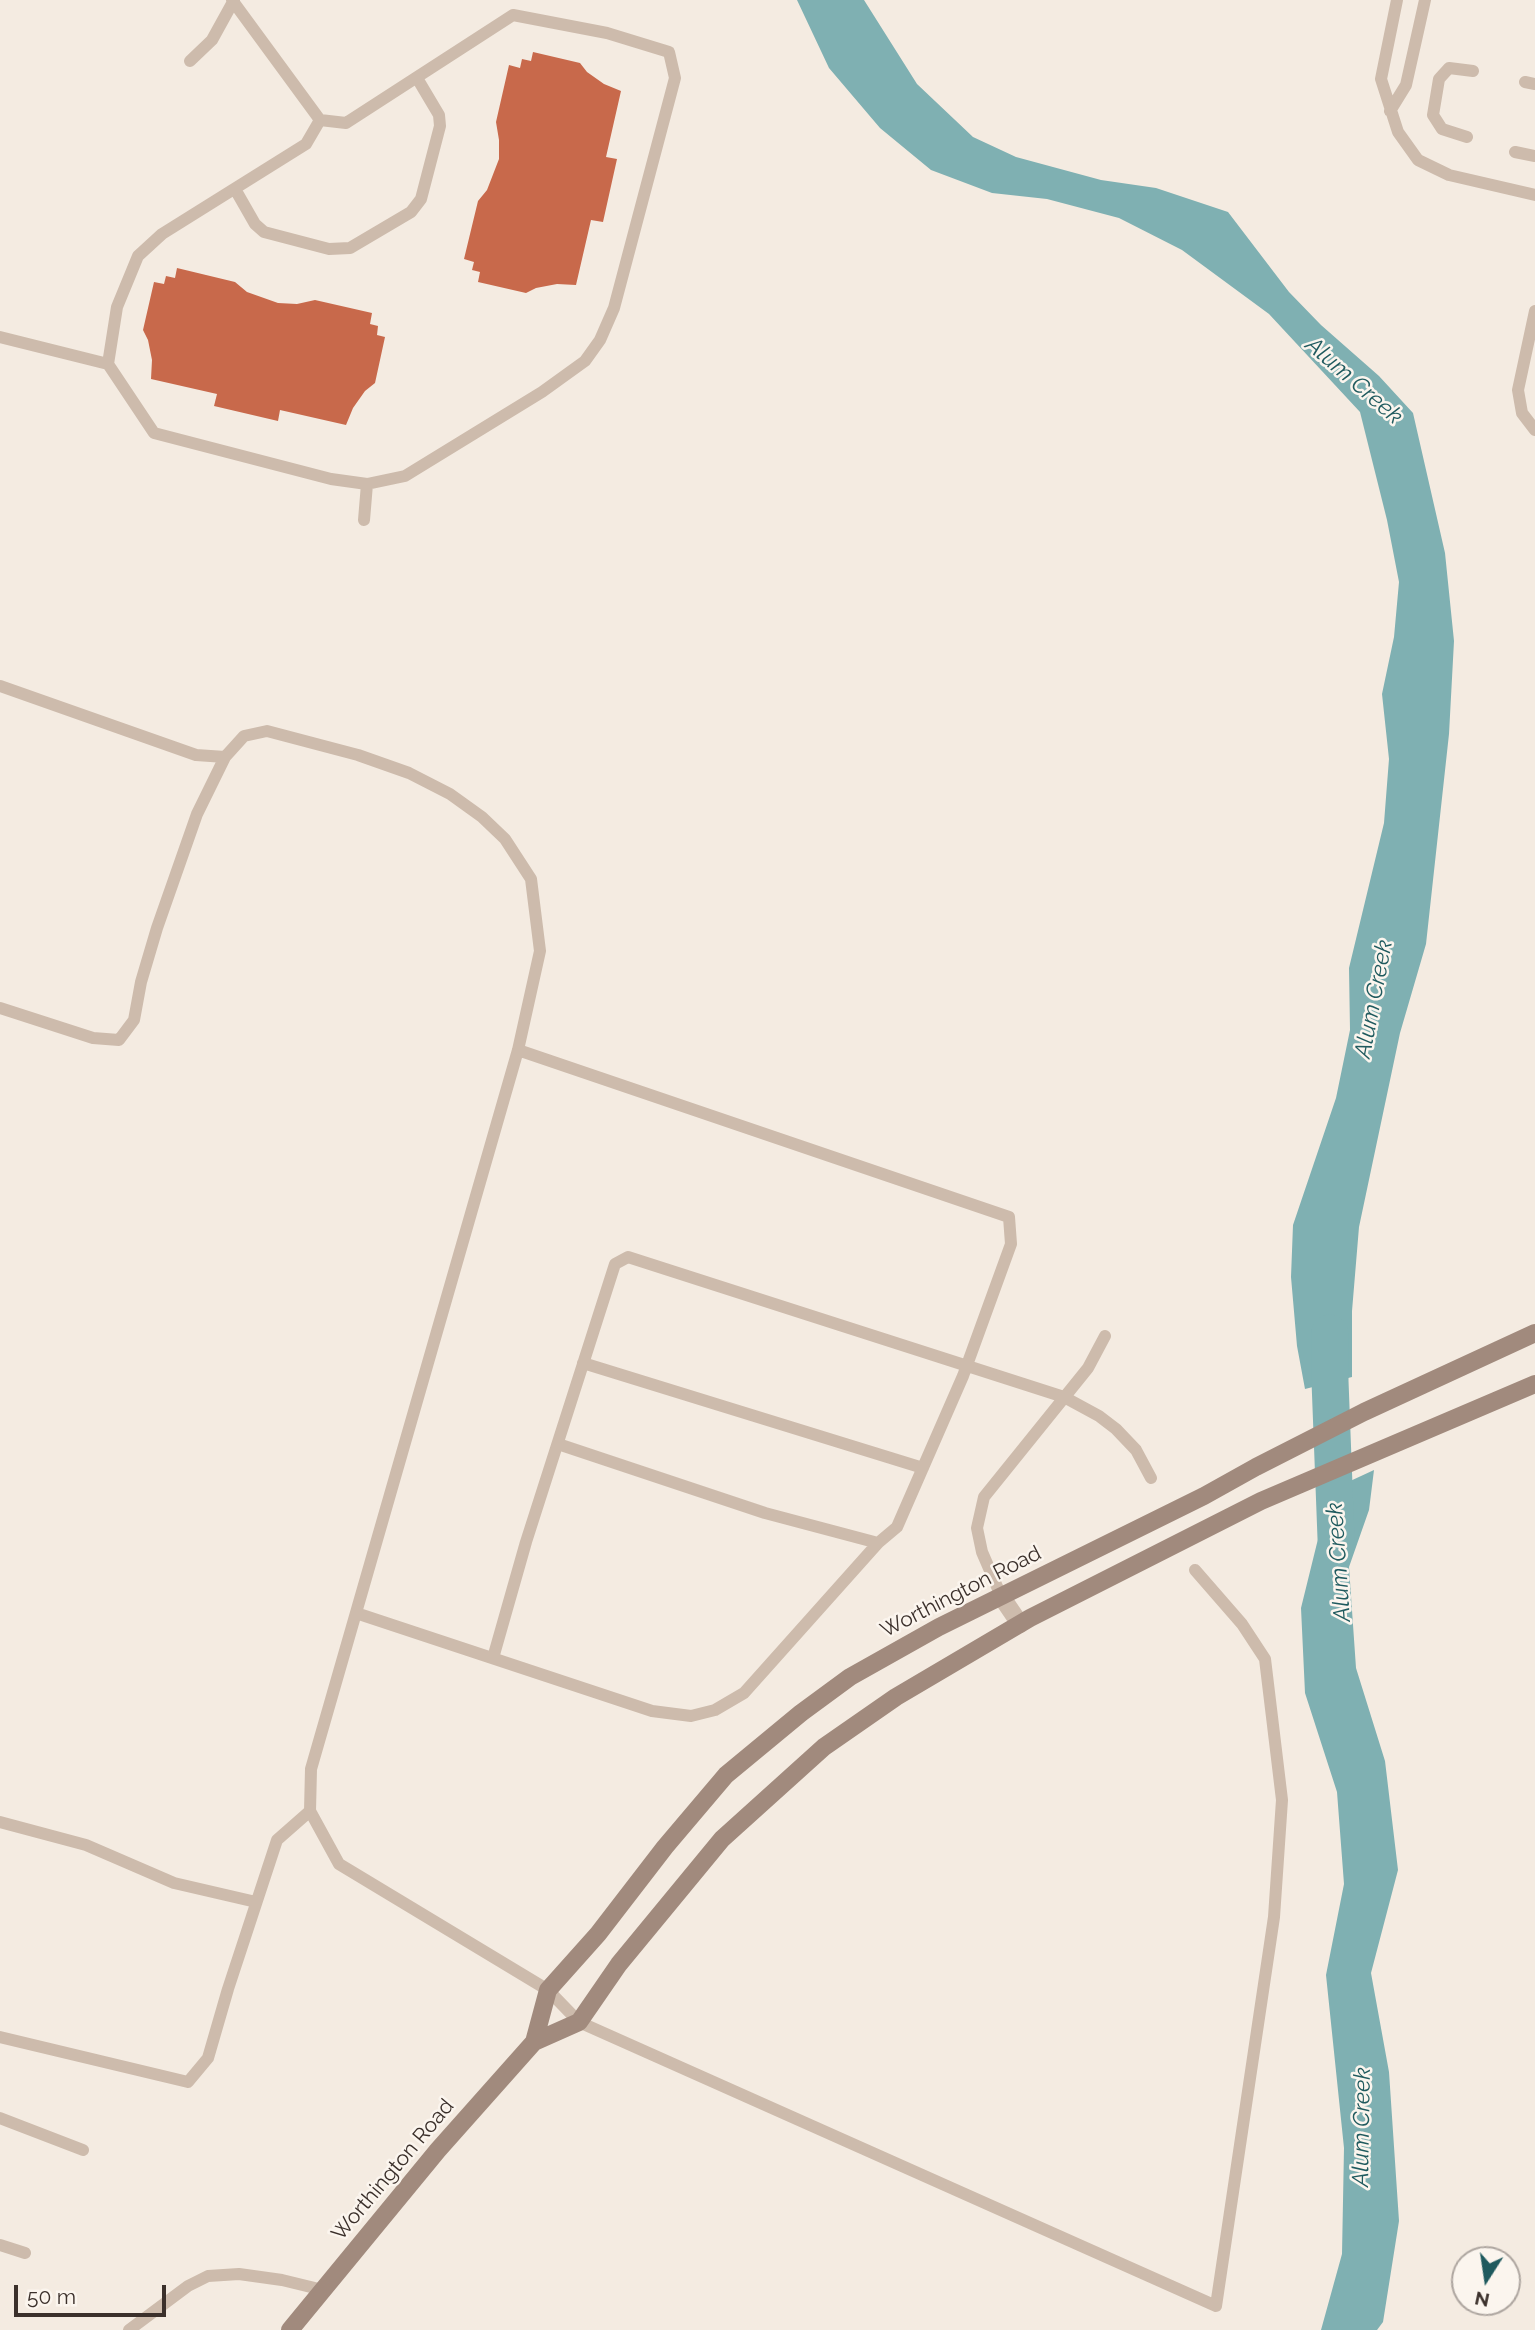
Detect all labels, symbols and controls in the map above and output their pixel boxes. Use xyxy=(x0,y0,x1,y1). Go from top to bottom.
water label: Alum Creek xyxy=(1300,331,1408,431)
water label: Alum Creek xyxy=(1349,938,1399,1060)
water label: Alum Creek xyxy=(1321,1501,1357,1623)
street label: Worthington Road xyxy=(877,1541,1045,1643)
water label: Alum Creek xyxy=(1347,2067,1377,2187)
street label: Worthington Road xyxy=(327,2094,459,2246)
north arrow xyxy=(1451,2246,1521,2316)
scale bar xyxy=(18,2270,170,2314)
text: 50 m xyxy=(27,2284,76,2309)
text: N xyxy=(1473,2287,1491,2312)

